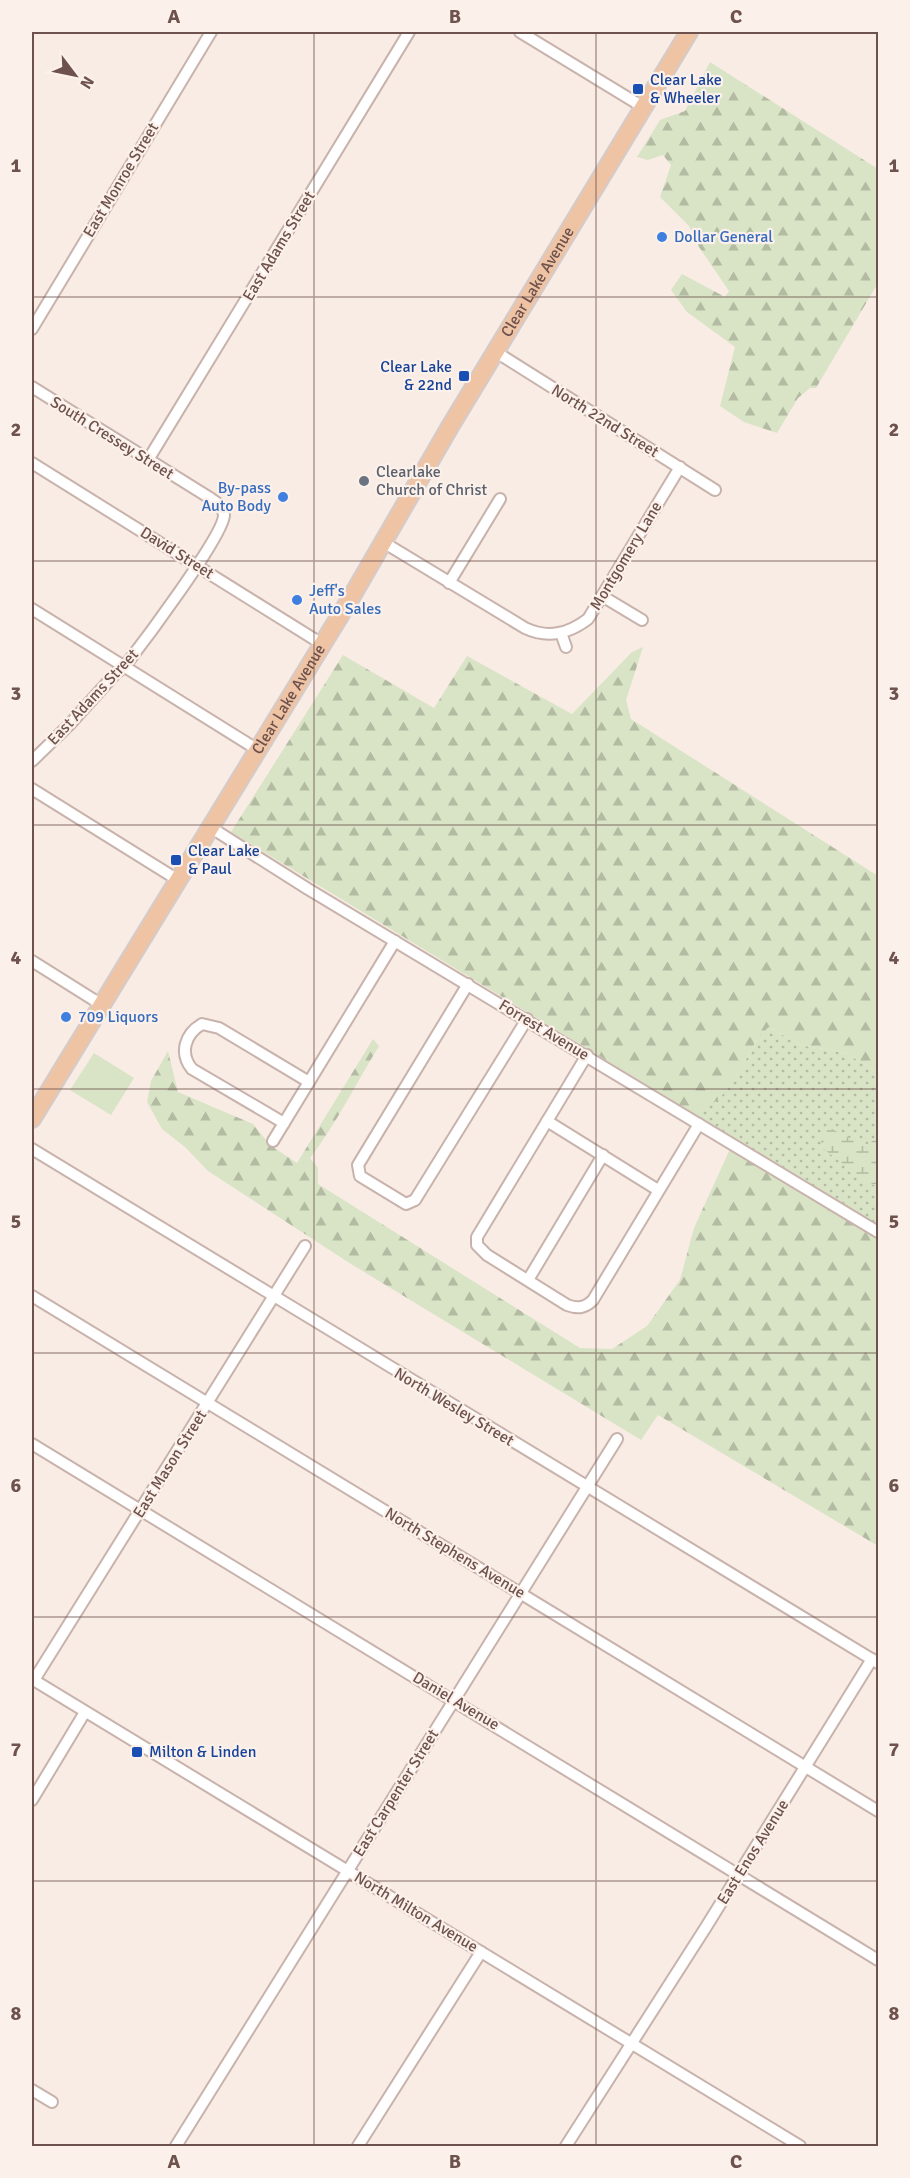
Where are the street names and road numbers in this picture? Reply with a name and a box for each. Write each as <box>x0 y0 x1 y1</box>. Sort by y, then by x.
street label: East Monroe Street <box>79 119 163 241</box>
street label: East Adams Street <box>238 187 320 304</box>
street label: Clear Lake Avenue <box>497 223 579 341</box>
street label: North 22nd Street <box>548 380 663 462</box>
street label: South Cressey Street <box>47 392 178 484</box>
street label: Montgomery Lane <box>586 498 666 614</box>
street label: David Street <box>136 522 218 584</box>
street label: Clear Lake Avenue <box>248 641 330 758</box>
street label: East Adams Street <box>43 644 143 749</box>
street label: Forrest Avenue <box>495 995 593 1065</box>
street label: North Wesley Street <box>390 1363 518 1451</box>
street label: East Mason Street <box>129 1406 211 1522</box>
street label: North Stephens Avenue <box>381 1503 529 1603</box>
street label: Daniel Avenue <box>409 1667 503 1735</box>
street label: East Carpenter Street <box>349 1725 444 1860</box>
street label: East Enos Avenue <box>713 1796 793 1908</box>
street label: North Milton Avenue <box>350 1867 482 1957</box>

